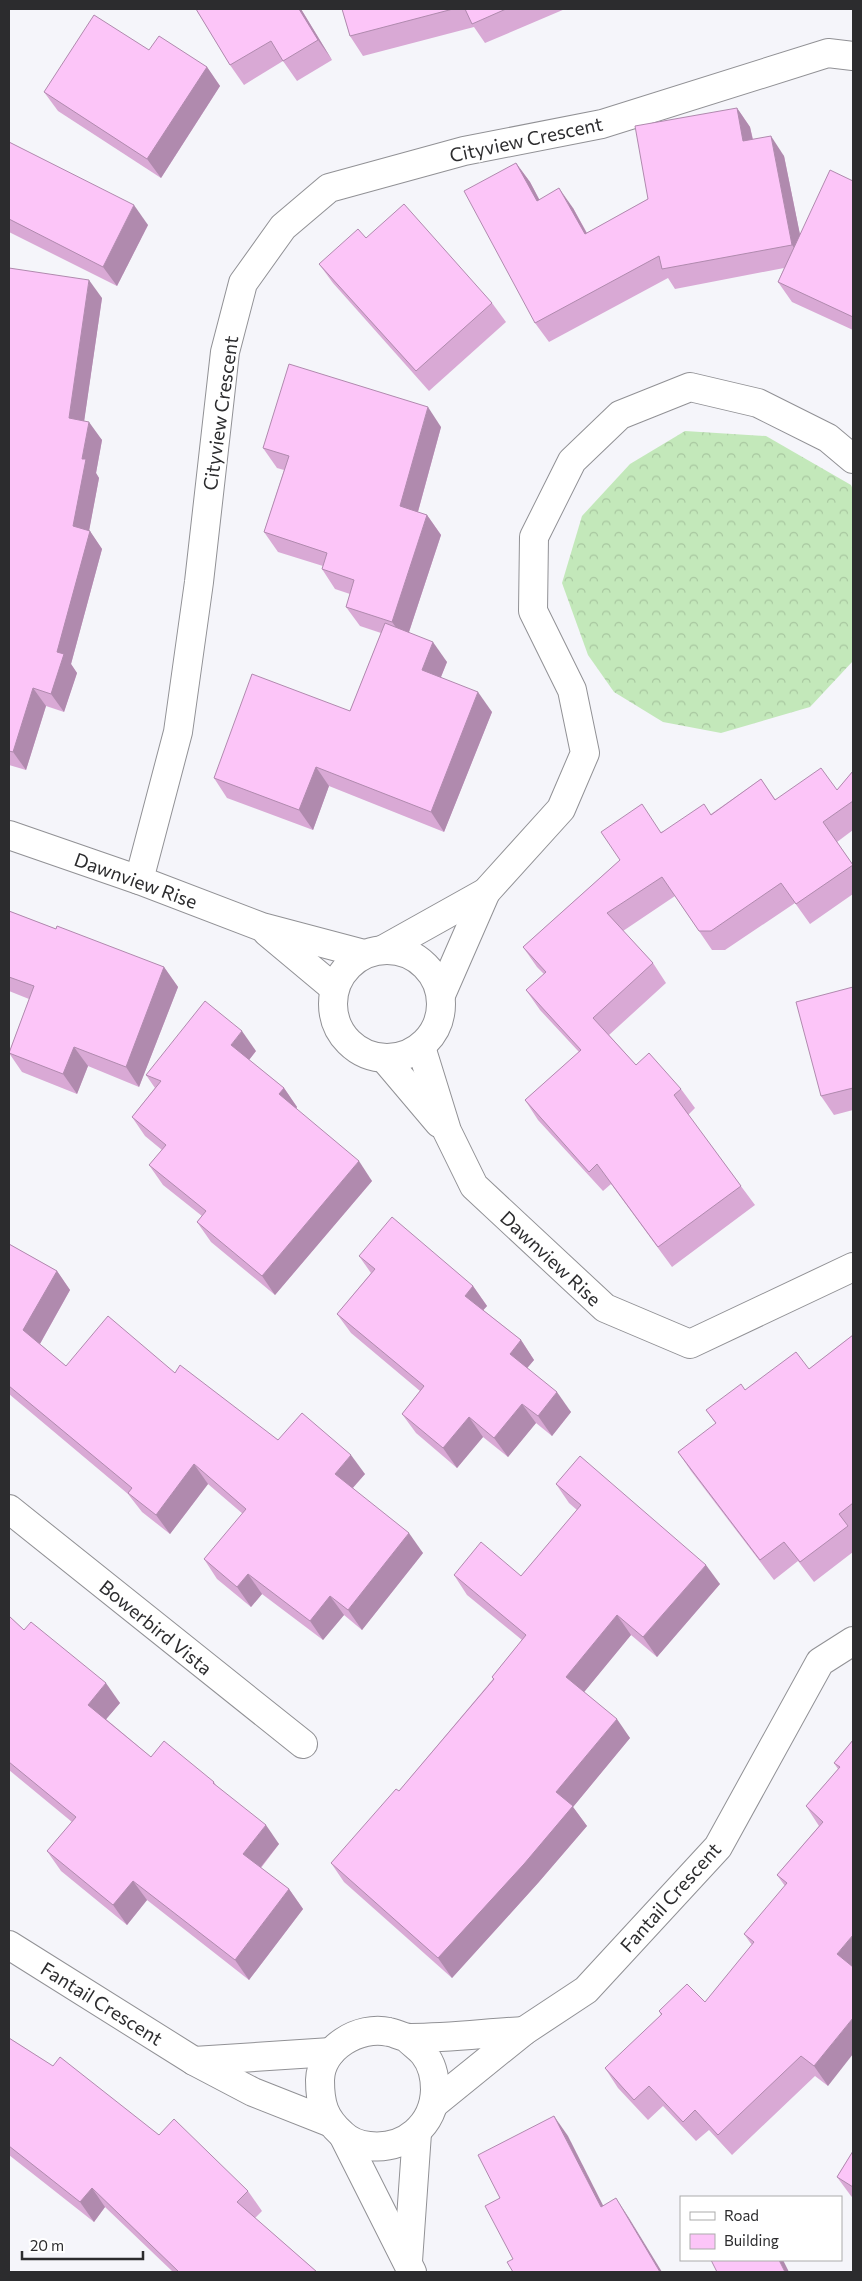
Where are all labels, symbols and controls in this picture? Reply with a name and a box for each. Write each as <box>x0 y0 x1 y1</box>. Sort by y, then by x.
street label: Cityview Crescent <box>447 112 605 166</box>
street label: Cityview Crescent <box>198 334 242 492</box>
street label: Dawnview Rise <box>71 847 201 913</box>
street label: Dawnview Rise <box>496 1206 606 1310</box>
street label: Bowerbird Vista <box>95 1575 217 1679</box>
street label: Fantail Crescent <box>615 1837 725 1957</box>
street label: Fantail Crescent <box>37 1956 167 2050</box>
legend <box>680 2196 842 2261</box>
text: Road <box>724 2206 759 2224</box>
scale bar <box>22 2228 144 2260</box>
text: Building <box>724 2231 779 2249</box>
text: 20 m <box>30 2236 64 2254</box>

